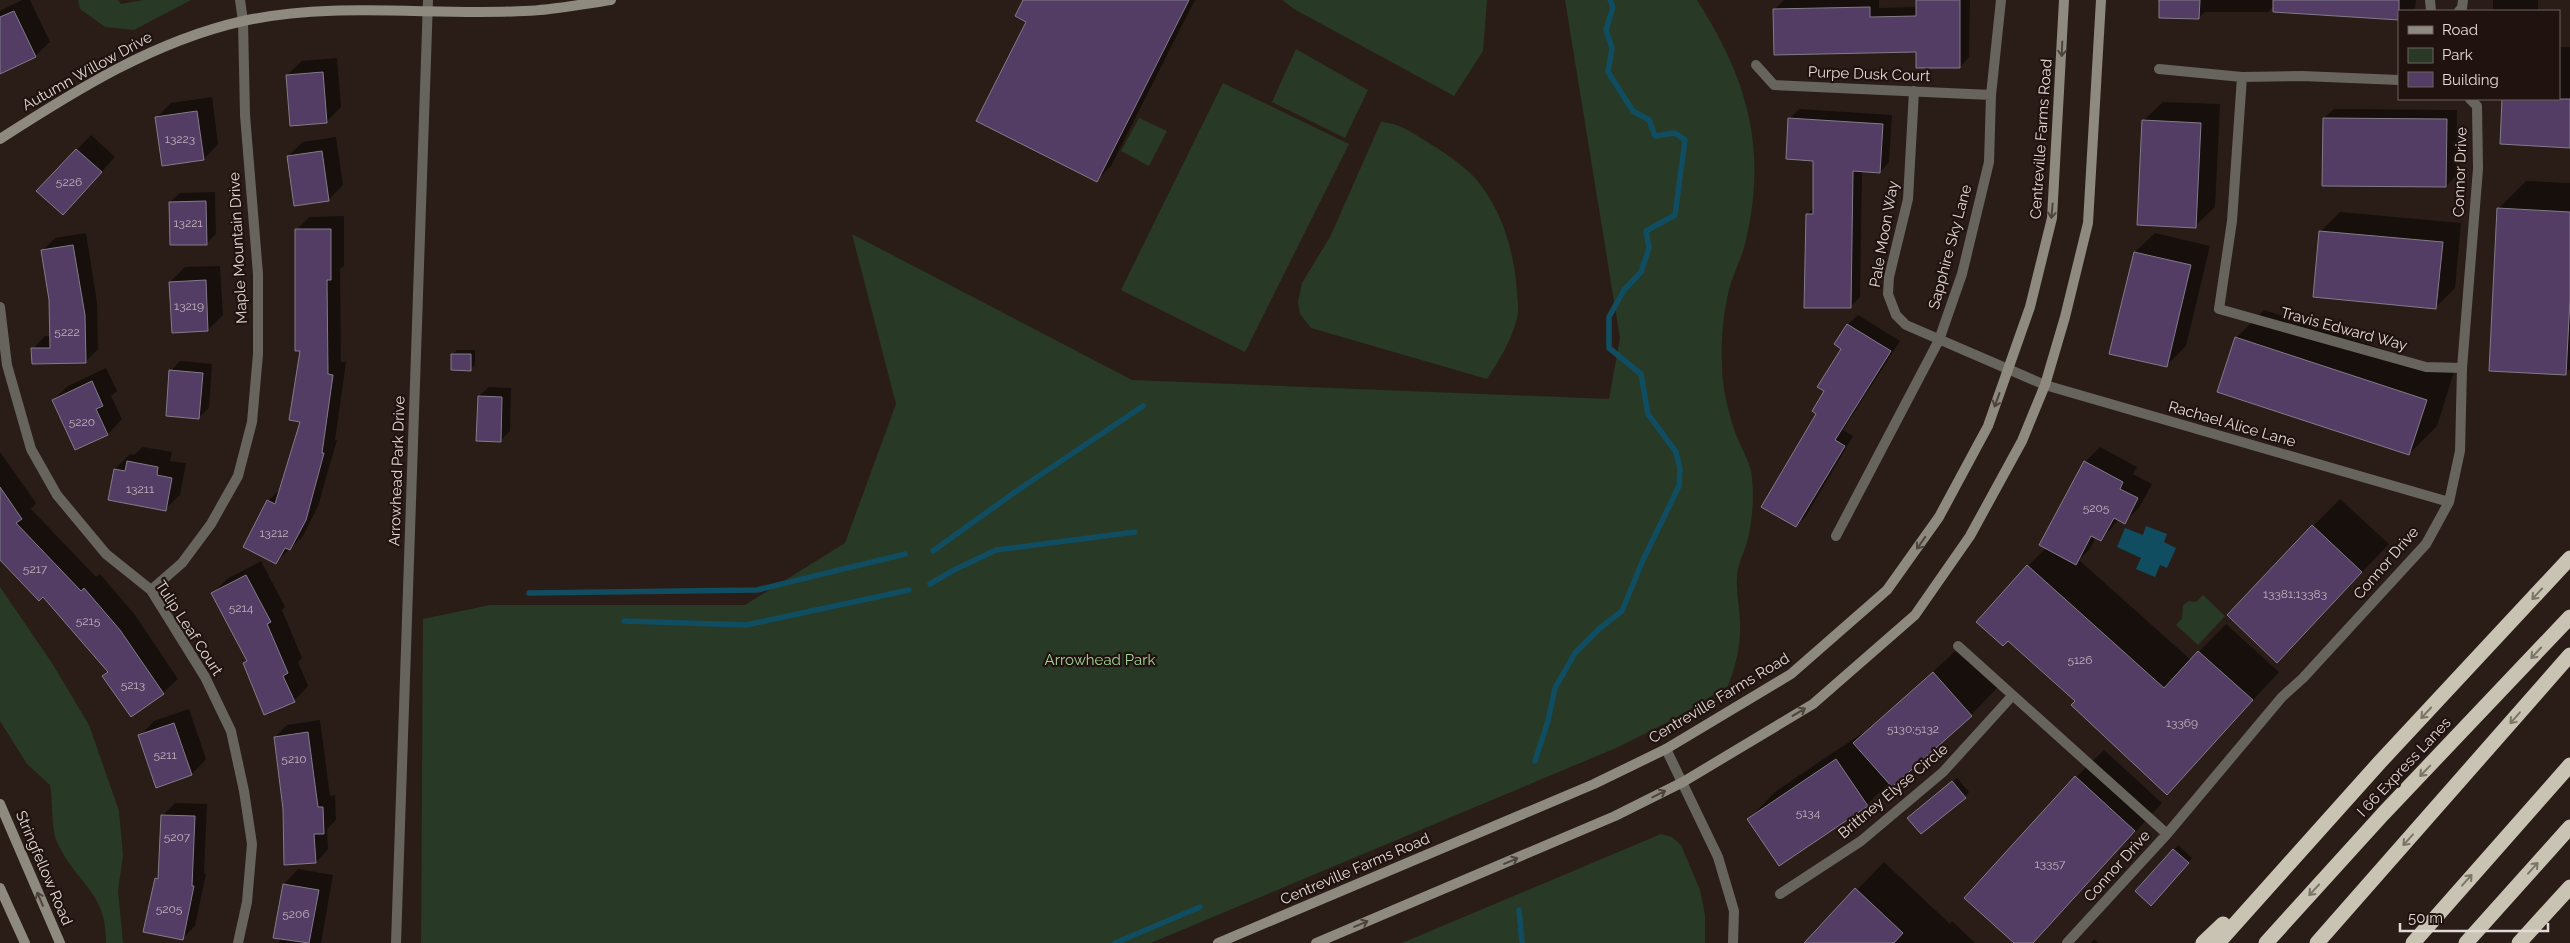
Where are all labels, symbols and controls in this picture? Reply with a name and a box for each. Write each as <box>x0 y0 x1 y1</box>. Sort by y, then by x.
legend <box>2398 10 2560 100</box>
text: Road <box>2442 21 2478 39</box>
street label: Autumn Willow Drive <box>19 28 155 114</box>
one-way arrow <box>2057 40 2067 56</box>
text: Park <box>2442 46 2473 64</box>
street label: Centreville Farms Road <box>2026 58 2056 220</box>
street label: Purpe Dusk Court <box>1807 63 1931 85</box>
text: Building <box>2442 71 2499 89</box>
street label: Connor Drive <box>2449 126 2471 217</box>
house number: 13223 <box>165 132 195 146</box>
street label: Maple Mountain Drive <box>225 172 251 324</box>
house number: 5226 <box>56 175 82 189</box>
street label: Pale Moon Way <box>1866 179 1902 289</box>
street label: Sapphire Sky Lane <box>1925 182 1975 311</box>
one-way arrow <box>2047 203 2057 219</box>
house number: 13221 <box>173 216 203 230</box>
house number: 13219 <box>174 299 204 313</box>
street label: Travis Edward Way <box>2279 303 2409 355</box>
house number: 5222 <box>54 325 80 339</box>
one-way arrow <box>1992 392 2001 408</box>
street label: Arrowhead Park Drive <box>385 395 409 546</box>
street label: Rachael Alice Lane <box>2166 397 2298 451</box>
house number: 5220 <box>69 415 95 429</box>
house number: 13211 <box>126 482 154 496</box>
house number: 5205 <box>2083 501 2110 515</box>
street label: Connor Drive <box>2350 523 2422 603</box>
house number: 13212 <box>259 526 289 540</box>
one-way arrow <box>1916 536 1926 550</box>
house number: 5217 <box>23 562 48 576</box>
street label: Tulip Leaf Court <box>152 577 226 679</box>
house number: 13381;13383 <box>2263 587 2327 601</box>
one-way arrow <box>2531 587 2543 600</box>
house number: 5214 <box>229 601 254 615</box>
house number: 5215 <box>76 614 101 628</box>
one-way arrow <box>2530 646 2542 659</box>
street label: Centreville Farms Road <box>1646 649 1792 747</box>
park label: Arrowhead Park <box>1045 651 1155 669</box>
house number: 5126 <box>2067 653 2093 667</box>
house number: 5213 <box>121 678 145 692</box>
one-way arrow <box>2420 706 2432 719</box>
one-way arrow <box>1792 707 1806 717</box>
one-way arrow <box>2510 711 2521 724</box>
street label: I 66 Express Lanes <box>2353 714 2455 820</box>
house number: 13369 <box>2166 716 2198 730</box>
house number: 5130;5132 <box>1887 722 1939 736</box>
street label: Brittney Elyse Circle <box>1834 740 1952 842</box>
house number: 5211 <box>153 748 177 762</box>
house number: 5210 <box>281 752 307 766</box>
one-way arrow <box>2419 764 2431 777</box>
one-way arrow <box>1651 789 1666 798</box>
house number: 5134 <box>1796 806 1821 820</box>
street label: Stringfellow Road <box>12 808 76 928</box>
street label: Connor Drive <box>2080 826 2154 906</box>
street label: Centreville Farms Road <box>1278 829 1432 909</box>
house number: 5207 <box>164 830 191 844</box>
one-way arrow <box>2402 834 2414 847</box>
one-way arrow <box>1503 855 1518 865</box>
house number: 13357 <box>2035 857 2066 871</box>
one-way arrow <box>2528 861 2539 874</box>
one-way arrow <box>2462 873 2473 886</box>
one-way arrow <box>2308 883 2320 896</box>
one-way arrow <box>35 891 44 906</box>
scale bar <box>2400 900 2548 932</box>
house number: 5205 <box>156 902 183 916</box>
house number: 5206 <box>282 907 310 921</box>
text: 50 m <box>2408 909 2443 927</box>
one-way arrow <box>1353 919 1368 928</box>

